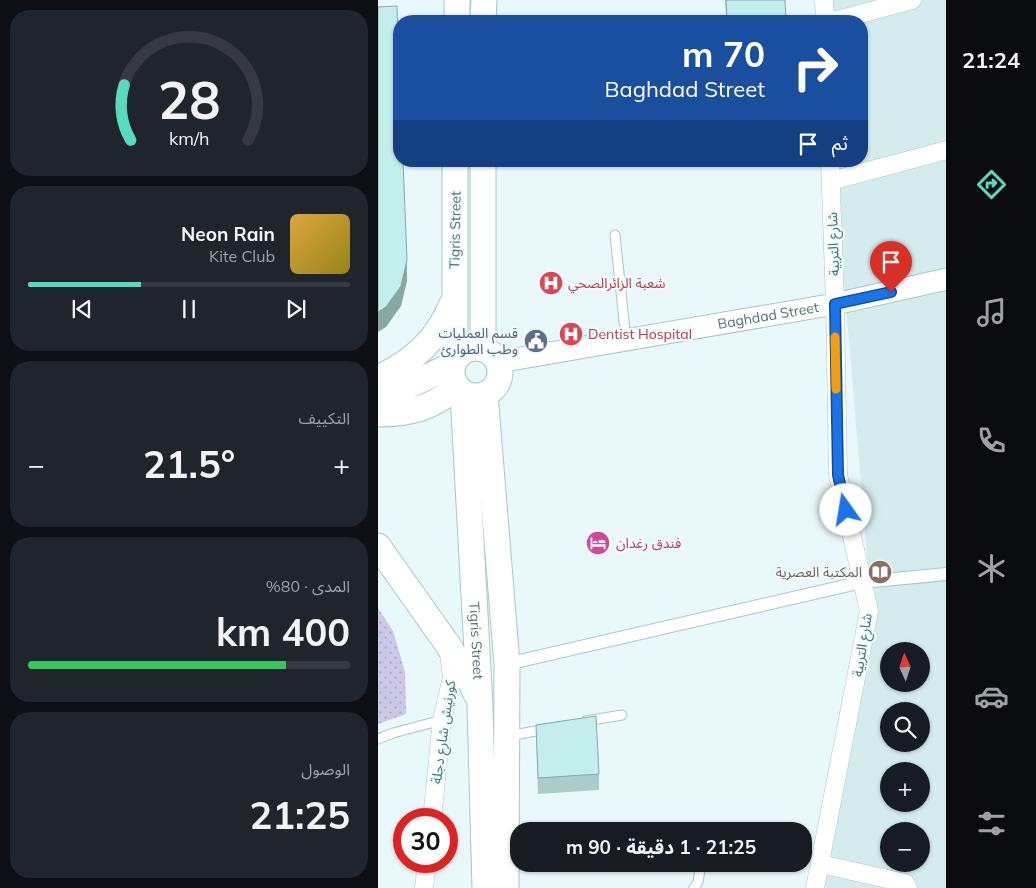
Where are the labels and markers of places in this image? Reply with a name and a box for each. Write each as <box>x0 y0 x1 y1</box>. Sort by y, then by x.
pin <box>870 241 912 292</box>
hospital icon: شعبة الزائرالصحي <box>538 270 564 296</box>
place label: شعبة الزائرالصحي <box>568 274 665 294</box>
hospital icon: Dentist Hospital <box>558 321 584 347</box>
place label: قسم العمليات وطب الطوارئ <box>439 324 518 358</box>
place label: Dentist Hospital <box>588 325 692 343</box>
public building icon: قسم العمليات وطب الطوارئ <box>523 328 549 354</box>
hotel icon: فندق رغدان <box>585 530 611 556</box>
place label: فندق رغدان <box>616 534 681 552</box>
library icon: المكتبة العصرية <box>867 559 893 585</box>
place label: المكتبة العصرية <box>776 563 862 581</box>

